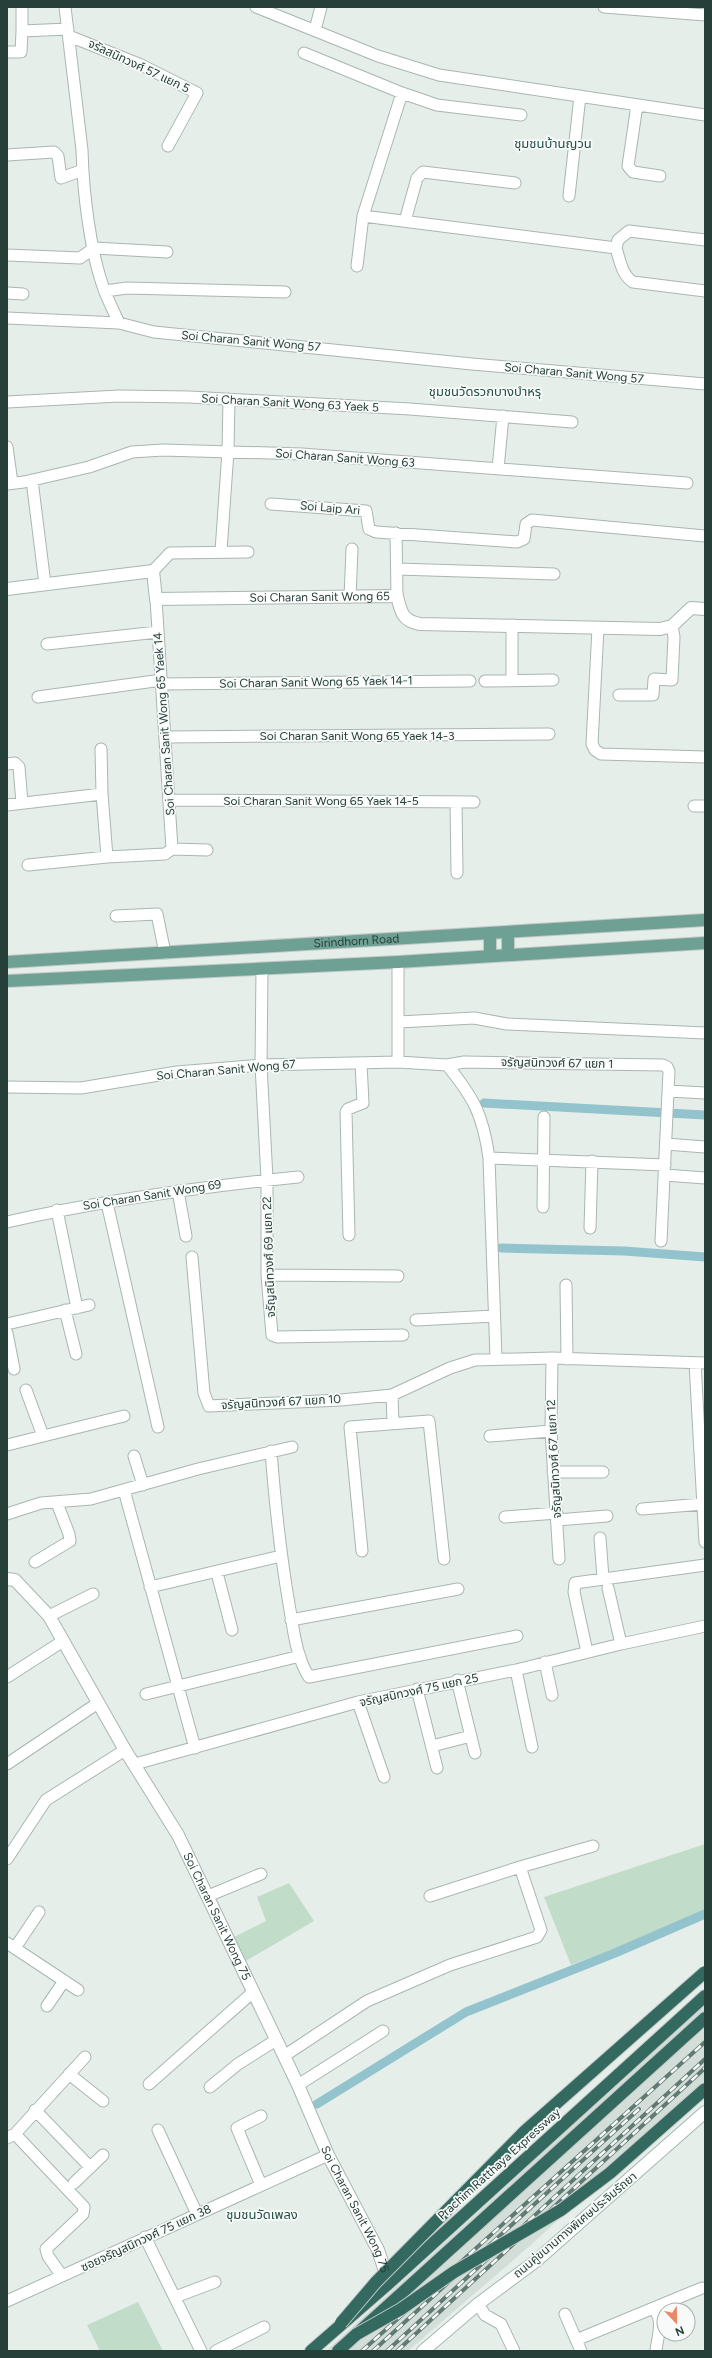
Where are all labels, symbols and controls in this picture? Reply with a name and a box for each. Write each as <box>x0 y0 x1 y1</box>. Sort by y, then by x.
street label: จรัลสนิทวงศ์ 57 แยก 5 <box>86 36 192 96</box>
district label: ชุมชนบ้านญวน <box>514 136 592 151</box>
street label: Soi Charan Sanit Wong 57 <box>181 328 322 354</box>
street label: Soi Charan Sanit Wong 57 <box>504 360 645 386</box>
district label: ชุมชนวัดรวกบางบำหรุ <box>429 384 541 399</box>
street label: Soi Charan Sanit Wong 63 Yaek 5 <box>201 391 379 415</box>
street label: Soi Charan Sanit Wong 63 <box>275 446 415 470</box>
street label: Soi Laip Ari <box>299 498 361 518</box>
street label: Soi Charan Sanit Wong 65 <box>249 589 390 605</box>
street label: Soi Charan Sanit Wong 65 Yaek 14 <box>151 631 177 816</box>
street label: Soi Charan Sanit Wong 65 Yaek 14-1 <box>219 673 413 691</box>
street label: Soi Charan Sanit Wong 65 Yaek 14-3 <box>259 729 455 743</box>
street label: Soi Charan Sanit Wong 65 Yaek 14-5 <box>223 794 419 808</box>
street label: Sirindhorn Road <box>313 931 400 951</box>
street label: จรัญสนิทวงศ์ 67 แยก 1 <box>501 1055 613 1071</box>
street label: Soi Charan Sanit Wong 67 <box>156 1057 297 1083</box>
street label: Soi Charan Sanit Wong 69 <box>82 1177 222 1213</box>
street label: จรัญสนิทวงศ์ 69 แยก 22 <box>260 1196 278 1318</box>
street label: จรัญสนิทวงศ์ 67 แยก 10 <box>221 1392 342 1412</box>
street label: จรัญสนิทวงศ์ 67 แยก 12 <box>544 1399 564 1519</box>
street label: จรัญสนิทวงศ์ 75 แยก 25 <box>358 1671 480 1709</box>
street label: Soi Charan Sanit Wong 75 <box>180 1850 254 1983</box>
street label: Prachim Ratthaya Expressway <box>435 2105 564 2223</box>
street label: Soi Charan Sanit Wong 75 <box>318 2144 392 2275</box>
street label: ถนนคู่ขนานทางพิเศษประจิมรัถยา <box>510 2169 640 2281</box>
street label: ซอยจรัญสนิทวงศ์ 75 แยก 38 <box>79 2202 213 2274</box>
district label: ชุมชนวัดเพลง <box>226 2207 298 2222</box>
north arrow <box>656 2302 696 2342</box>
text: N <box>673 2323 686 2338</box>

